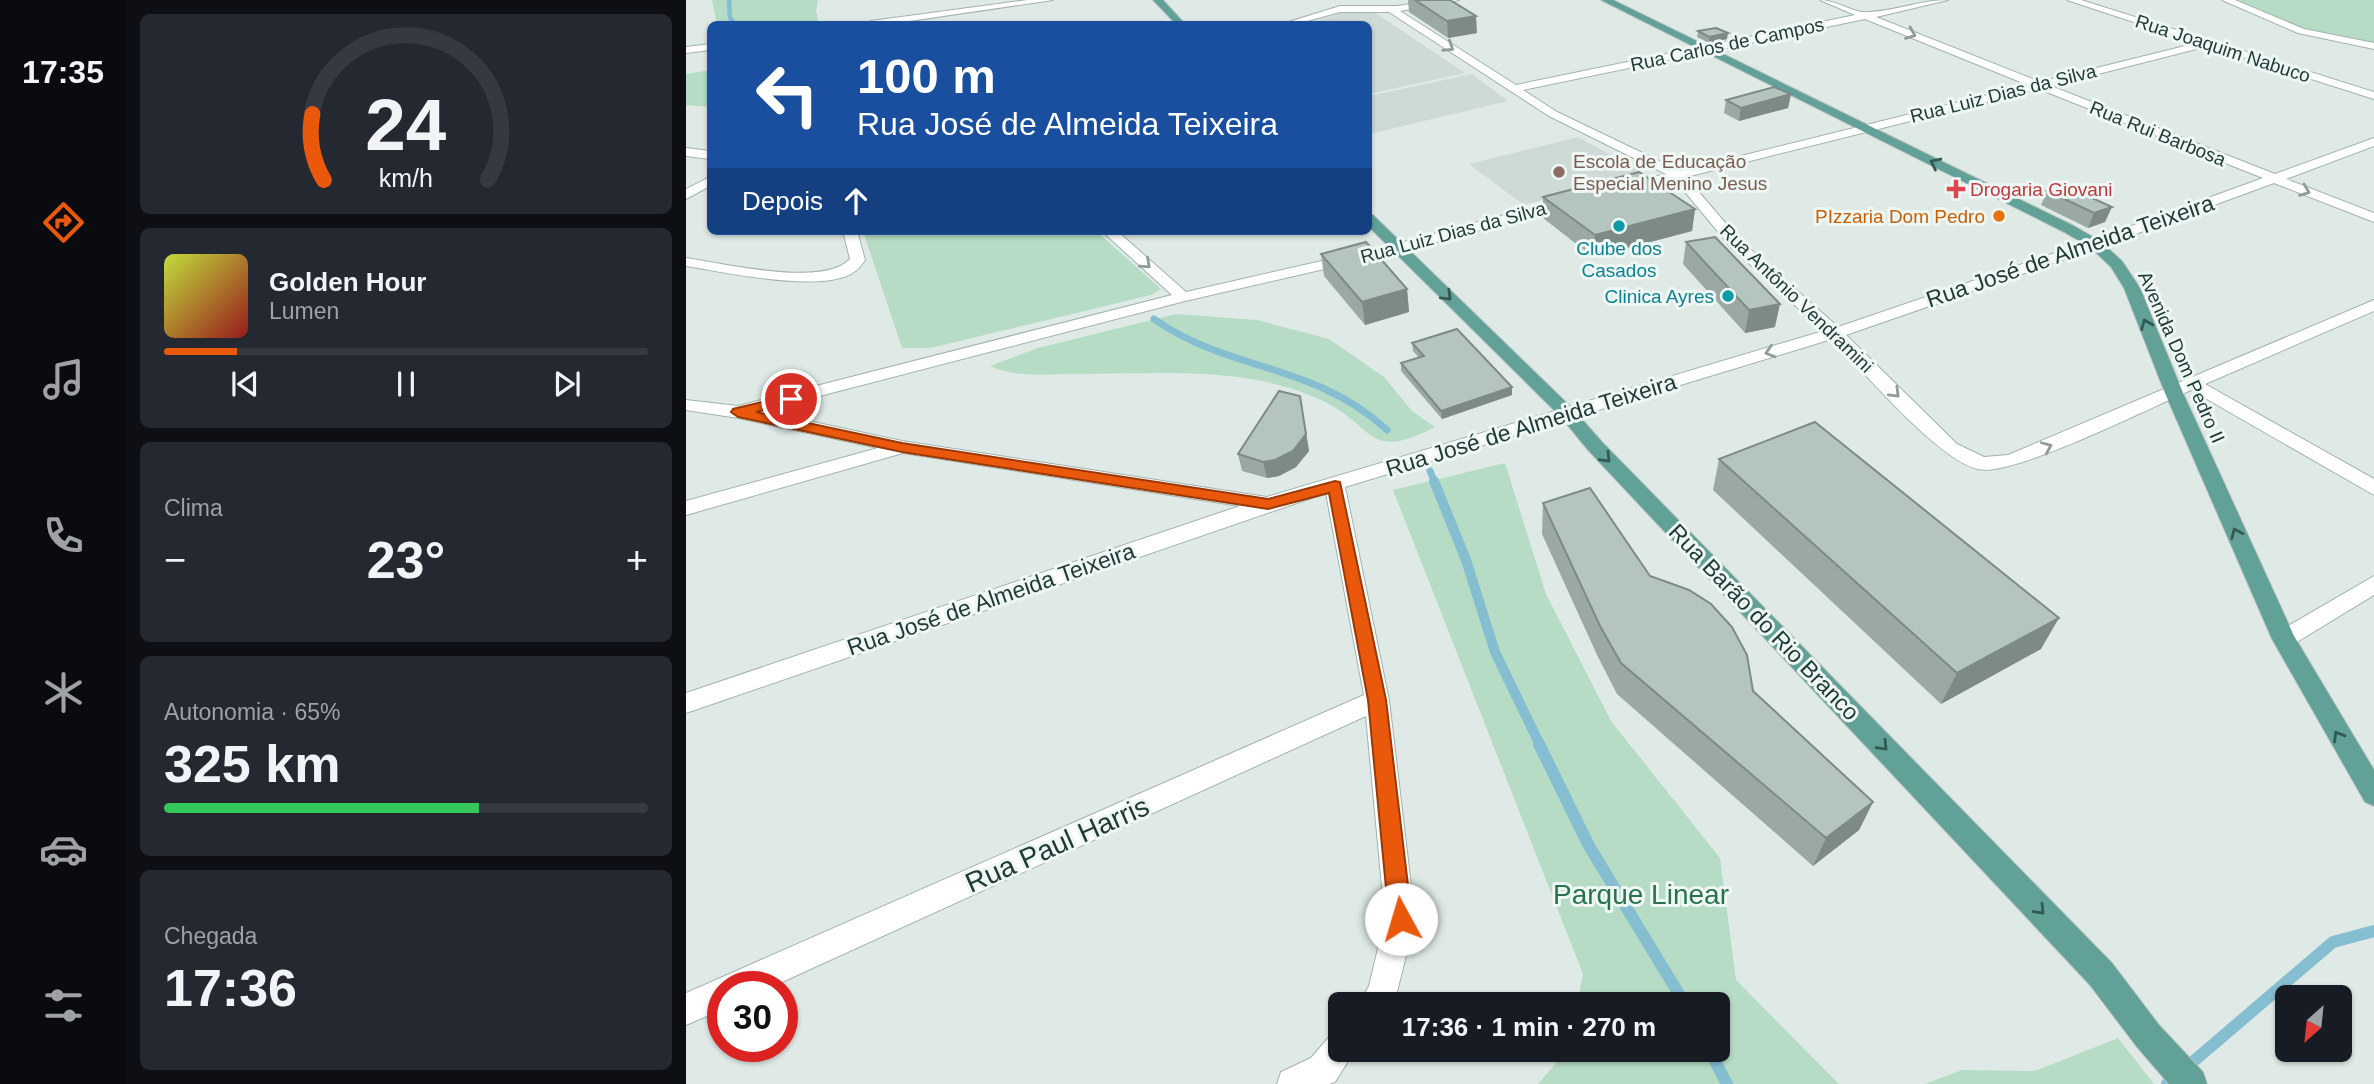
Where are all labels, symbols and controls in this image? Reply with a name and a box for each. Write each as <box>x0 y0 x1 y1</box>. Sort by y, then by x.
street label: Rua Joaquim Nabuco <box>2133 10 2313 87</box>
street label: Rua Carlos de Campos <box>1628 14 1826 75</box>
one-way arrow <box>1904 26 1916 40</box>
one-way arrow <box>1441 39 1454 51</box>
icon: left <box>742 49 833 140</box>
text: 100 m <box>857 49 996 103</box>
text: 17:35 <box>22 54 104 90</box>
street label: Rua Luiz Dias da Silva <box>1908 60 2099 127</box>
text: 24 <box>366 84 447 165</box>
street label: Rua Rui Barbosa <box>2087 97 2229 170</box>
text: Rua José de Almeida Teixeira <box>857 106 1278 142</box>
place label: Escola de Educação Especial Menino Jesus <box>1573 151 1767 194</box>
one-way arrow <box>1930 157 1942 171</box>
text: km/h <box>379 164 433 192</box>
marker: Escola de Educação Especial Menino Jesus <box>1551 164 1567 180</box>
place label: Drogaria Giovani <box>1970 179 2113 200</box>
marker: Drogaria Giovani <box>1948 181 1964 197</box>
icon: ahead <box>837 182 875 220</box>
one-way arrow <box>2298 182 2310 196</box>
text: Depois <box>742 186 823 216</box>
street label: Rua José de Almeida Teixeira <box>1923 189 2217 313</box>
street label: Rua Luiz Dias da Silva <box>1358 197 1549 267</box>
icon: directions <box>39 198 88 247</box>
place label: PIzzaria Dom Pedro <box>1815 206 1985 227</box>
marker: PIzzaria Dom Pedro <box>1991 208 2007 224</box>
marker: Clube dos Casados <box>1611 218 1627 234</box>
street label: Rua Antônio Vendramini <box>1716 220 1877 377</box>
place label: Clube dos Casados <box>1576 238 1662 281</box>
one-way arrow <box>1138 256 1151 268</box>
text: Golden Hour <box>269 267 426 297</box>
street label: Avenida Dom Pedro II <box>2134 268 2229 446</box>
place label: Clinica Ayres <box>1605 286 1714 307</box>
one-way arrow <box>1439 287 1452 300</box>
marker: Clinica Ayres <box>1720 288 1736 304</box>
text: Lumen <box>269 298 339 324</box>
one-way arrow <box>2141 319 2155 331</box>
one-way arrow <box>1764 344 1776 359</box>
icon: music <box>39 355 88 404</box>
icon: previous <box>226 365 264 403</box>
icon: pause <box>387 365 425 403</box>
icon: next <box>548 365 586 403</box>
street label: Rua José de Almeida Teixeira <box>1383 368 1680 482</box>
pin <box>761 369 821 429</box>
icon: arrive <box>772 380 810 418</box>
one-way arrow <box>1886 384 1899 397</box>
one-way arrow <box>2040 441 2052 455</box>
one-way arrow <box>1598 450 1611 463</box>
text: Clima <box>164 495 223 521</box>
icon: phone <box>39 511 88 560</box>
street label: Rua Barão do Rio Branco <box>1664 519 1864 725</box>
one-way arrow <box>2230 528 2244 540</box>
text: 23° <box>367 531 445 589</box>
street label: Rua José de Almeida Teixeira <box>844 537 1138 661</box>
text: − <box>164 539 186 581</box>
text: + <box>626 539 648 581</box>
icon: climate <box>39 668 88 717</box>
text: Autonomia · 65% <box>164 699 340 725</box>
one-way arrow <box>2334 730 2347 743</box>
text: 325 km <box>164 735 340 793</box>
one-way arrow <box>1874 737 1887 750</box>
street label: Rua Paul Harris <box>961 790 1154 899</box>
icon: car <box>39 825 88 874</box>
park label: Parque Linear <box>1553 879 1729 910</box>
position arrow <box>1364 882 1438 956</box>
one-way arrow <box>2031 902 2044 915</box>
text: Chegada <box>164 923 257 949</box>
text: 17:36 <box>164 959 297 1017</box>
speed limit sign: 30 <box>707 971 798 1062</box>
icon: filters <box>39 981 88 1030</box>
north arrow <box>2275 985 2352 1062</box>
map controls <box>2275 985 2352 1062</box>
text: 17:36 · 1 min · 270 m <box>1402 1012 1656 1042</box>

